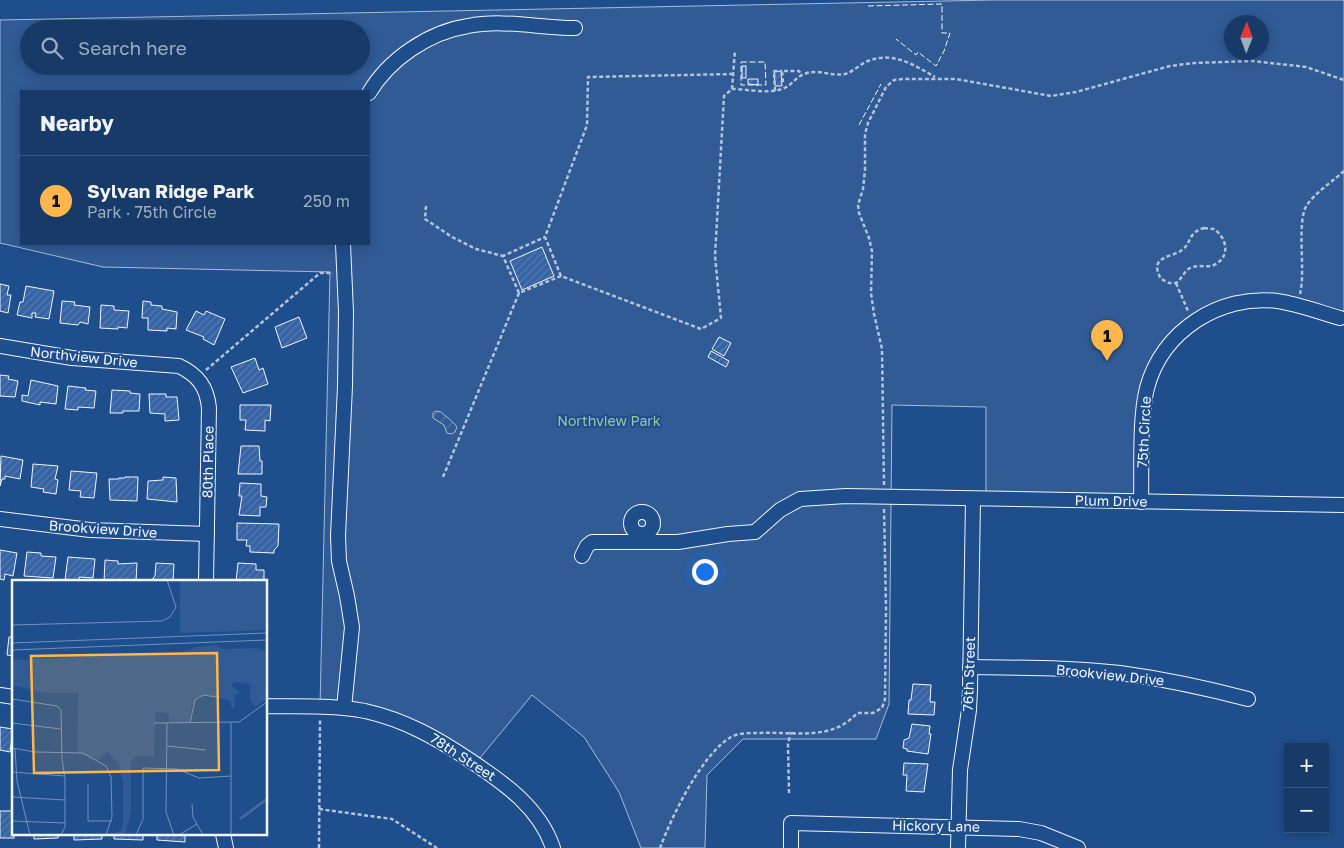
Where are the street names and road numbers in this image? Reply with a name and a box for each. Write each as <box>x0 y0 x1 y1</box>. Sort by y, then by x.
street label: Northview Drive <box>30 342 139 371</box>
street label: 75th Circle <box>1133 396 1154 468</box>
street label: 80th Place <box>198 426 217 498</box>
street label: Plum Drive <box>1075 491 1148 510</box>
street label: Brookview Drive <box>48 516 158 541</box>
street label: 76th Street <box>959 636 978 712</box>
street label: Brookview Drive <box>1055 660 1165 689</box>
street label: 78th Street <box>427 729 499 784</box>
street label: Hickory Lane <box>892 816 980 835</box>

